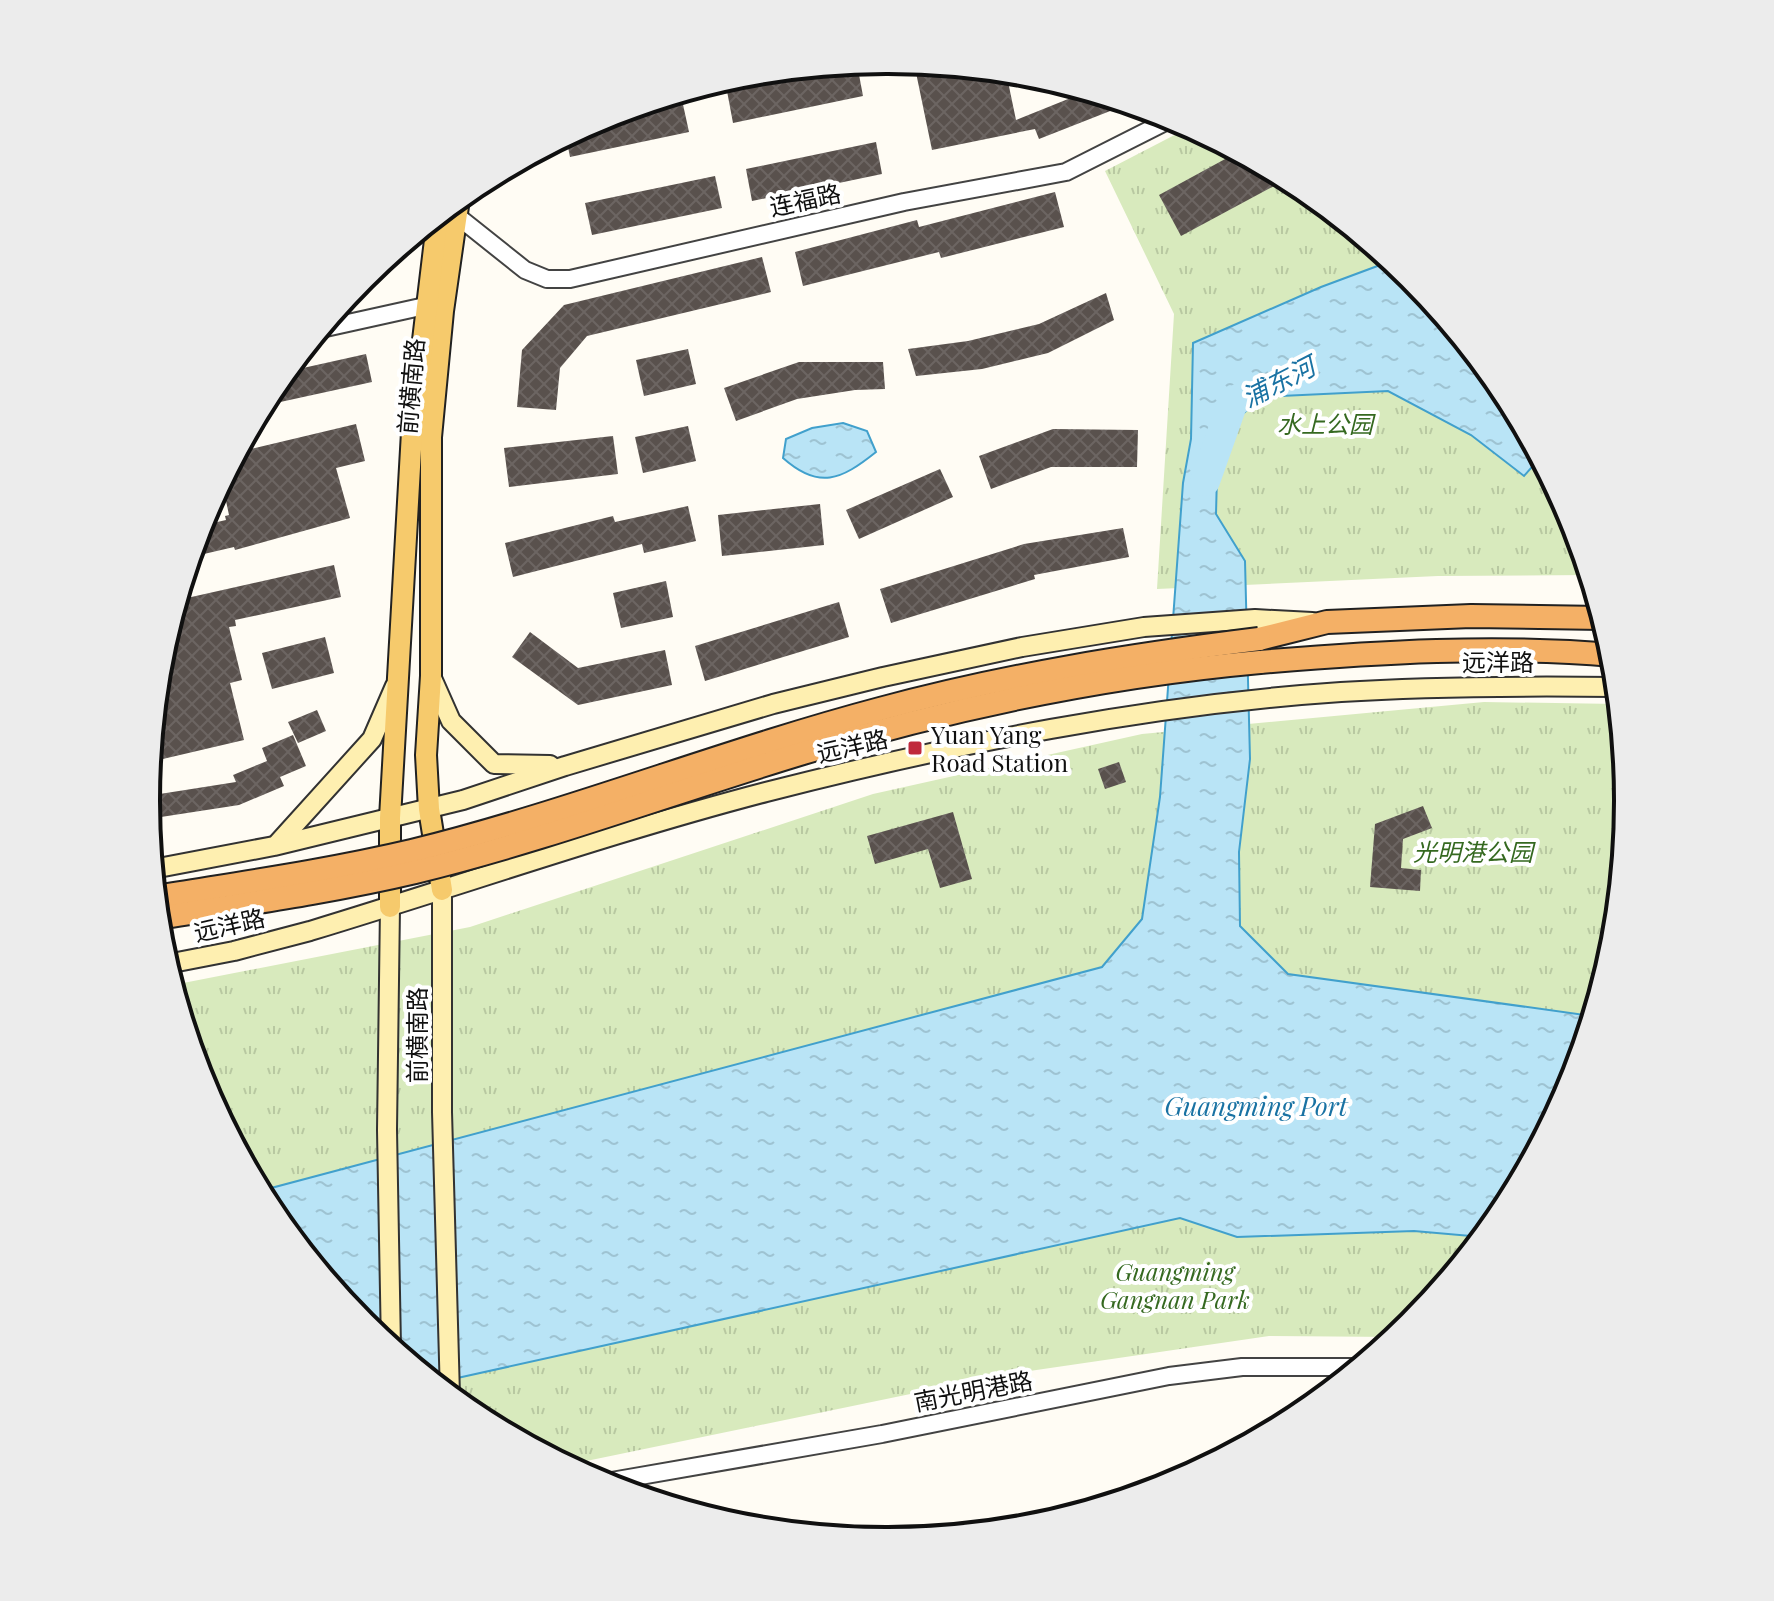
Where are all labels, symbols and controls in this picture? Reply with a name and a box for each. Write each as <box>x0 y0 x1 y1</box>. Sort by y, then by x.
street label: 连福路 <box>766 176 844 222</box>
street label: 前横南路 <box>390 337 430 435</box>
water label: 浦东河 <box>1235 345 1325 414</box>
park label: 水上公园 <box>1277 407 1376 439</box>
street label: 远洋路 <box>1462 645 1534 677</box>
place label: Yuan Yang Road Station <box>930 718 1068 778</box>
street label: 远洋路 <box>813 721 891 769</box>
marker: Yuan Yang Road Station <box>906 739 924 757</box>
park label: 光明港公园 <box>1413 835 1536 867</box>
street label: 远洋路 <box>190 900 268 948</box>
street label: 前横南路 <box>400 987 432 1083</box>
water label: Guangming Port <box>1164 1088 1349 1123</box>
park label: Guangming Gangnan Park <box>1100 1255 1250 1315</box>
street label: 南光明港路 <box>911 1363 1035 1417</box>

